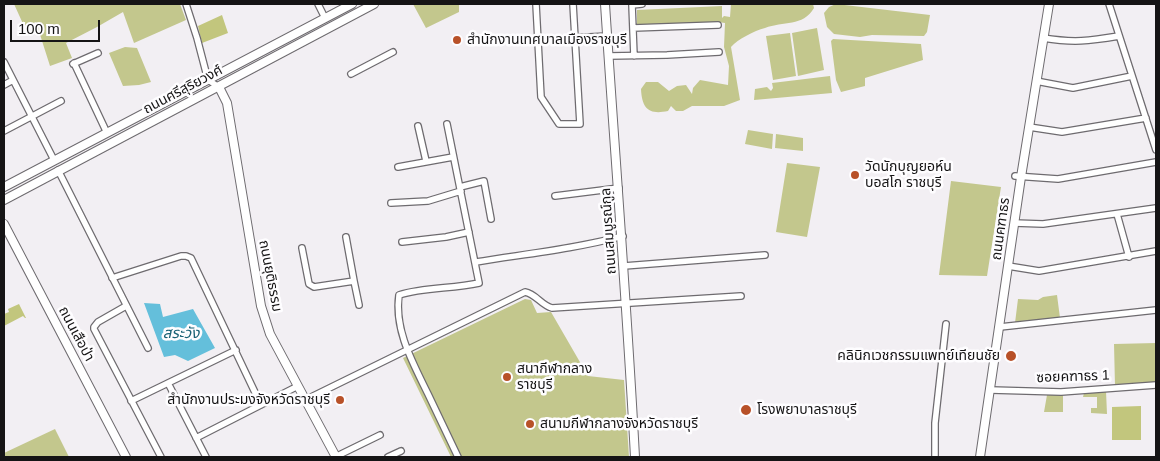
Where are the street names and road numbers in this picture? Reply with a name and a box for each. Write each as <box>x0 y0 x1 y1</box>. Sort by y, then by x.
street label: ถนนศรีสุริยวงศ์ <box>140 62 226 118</box>
street label: ถนนสมบูรณ์กูล <box>598 187 620 275</box>
street label: ถนนคฑาธร <box>988 197 1014 261</box>
street label: ถนนยุติธรรม <box>255 239 285 313</box>
street label: ถนนเสือป่า <box>55 304 97 364</box>
street label: ซอยคฑาธร 1 <box>1036 367 1110 387</box>

